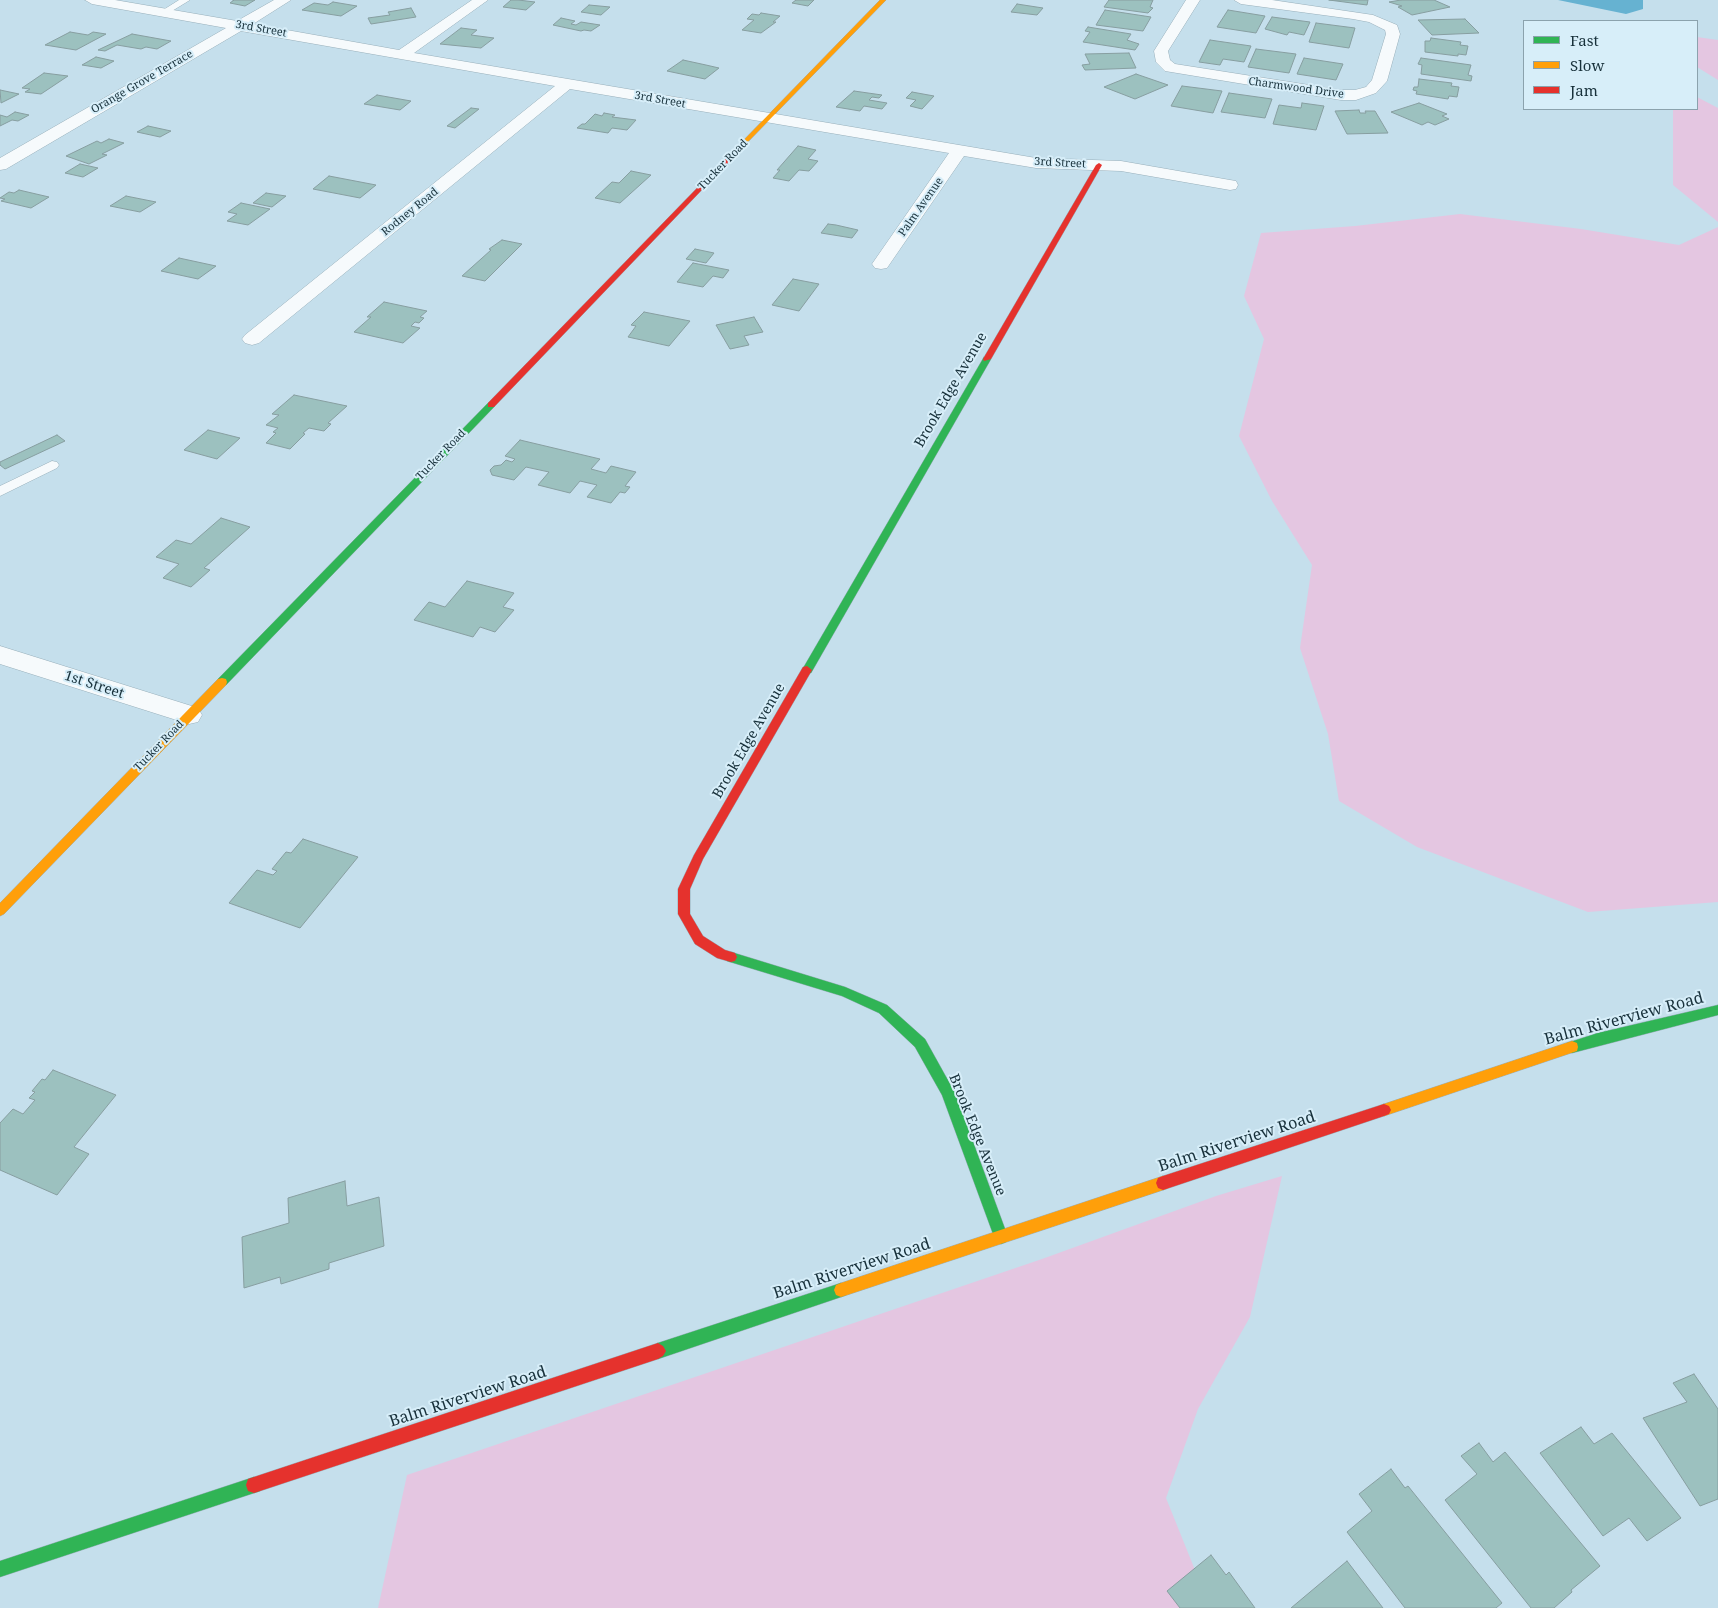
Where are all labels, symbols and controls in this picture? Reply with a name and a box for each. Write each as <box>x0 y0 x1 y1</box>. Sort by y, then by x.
street label: 3rd Street <box>234 18 288 40</box>
legend <box>1523 20 1698 110</box>
text: Fast <box>1570 30 1599 50</box>
street label: Orange Grove Terrace <box>89 47 195 117</box>
text: Slow <box>1570 55 1604 75</box>
street label: Charmwood Drive <box>1247 75 1345 101</box>
text: Jam <box>1570 80 1598 100</box>
street label: 3rd Street <box>633 89 687 111</box>
street label: Tucker Road <box>695 137 751 193</box>
street label: 3rd Street <box>1034 155 1086 171</box>
street label: Palm Avenue <box>896 175 946 239</box>
street label: Rodney Road <box>379 185 441 239</box>
street label: Brook Edge Avenue <box>911 330 991 450</box>
street label: Tucker Road <box>413 427 469 483</box>
street label: 1st Street <box>62 667 126 703</box>
street label: Brook Edge Avenue <box>709 681 789 801</box>
street label: Tucker Road <box>131 718 187 774</box>
street label: Balm Riverview Road <box>1542 988 1706 1050</box>
street label: Brook Edge Avenue <box>945 1072 1009 1198</box>
street label: Balm Riverview Road <box>1156 1108 1318 1176</box>
street label: Balm Riverview Road <box>771 1235 933 1303</box>
street label: Balm Riverview Road <box>387 1363 549 1431</box>

